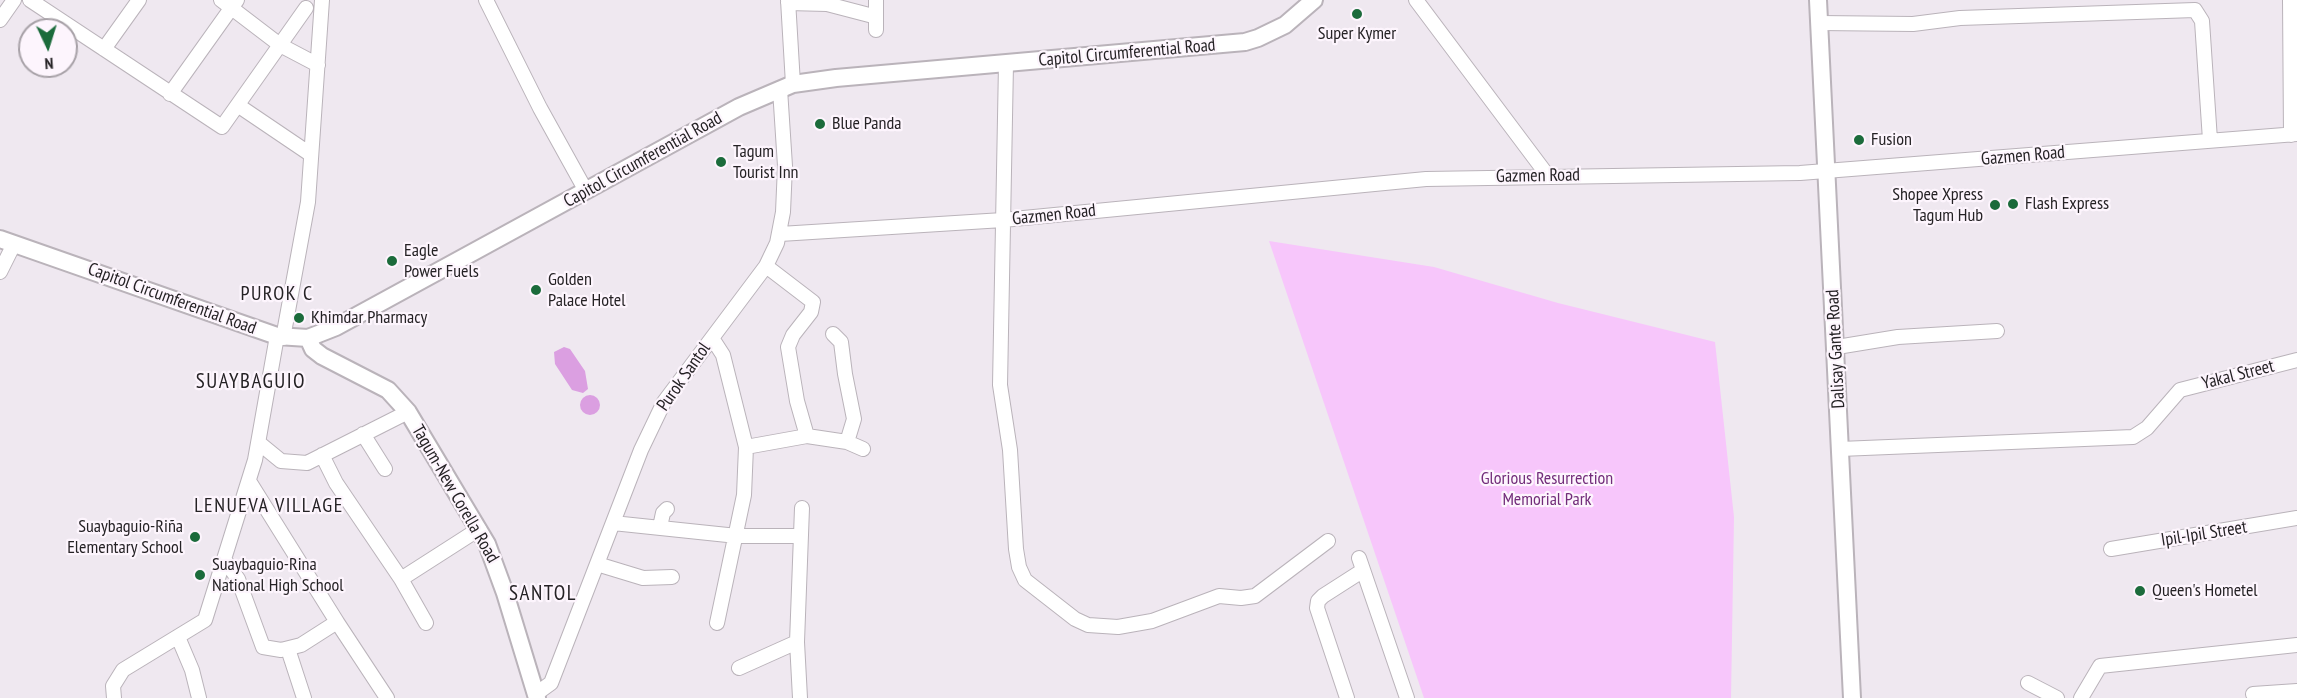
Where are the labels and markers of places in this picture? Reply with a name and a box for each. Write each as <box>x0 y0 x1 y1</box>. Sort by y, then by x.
marker: Super Kymer <box>1350 7 1364 21</box>
place label: Super Kymer <box>1318 23 1396 45</box>
place label: Blue Panda <box>832 113 901 135</box>
marker: Blue Panda <box>813 117 827 131</box>
place label: Fusion <box>1871 129 1912 151</box>
marker: Fusion <box>1852 133 1866 147</box>
place label: Tagum Tourist Inn <box>733 141 798 184</box>
marker: Tagum Tourist Inn <box>714 155 728 169</box>
place label: Shopee Xpress Tagum Hub <box>1892 184 1983 226</box>
place label: Flash Express <box>2025 193 2109 215</box>
marker: Flash Express <box>2006 197 2020 211</box>
marker: Shopee Xpress Tagum Hub <box>1988 198 2002 212</box>
place label: Eagle Power Fuels <box>404 240 479 282</box>
marker: Eagle Power Fuels <box>385 254 399 268</box>
place label: Golden Palace Hotel <box>548 269 625 312</box>
marker: Golden Palace Hotel <box>529 283 543 297</box>
place label: Khimdar Pharmacy <box>311 307 427 329</box>
marker: Khimdar Pharmacy <box>292 311 306 325</box>
place label: Suaybaguio-Riña Elementary School <box>67 516 183 558</box>
marker: Suaybaguio-Riña Elementary School <box>188 530 202 544</box>
place label: Suaybaguio-Rina National High School <box>212 554 343 596</box>
marker: Suaybaguio-Rina National High School <box>193 568 207 582</box>
place label: Queen's Hometel <box>2152 580 2258 602</box>
marker: Queen's Hometel <box>2133 584 2147 598</box>

